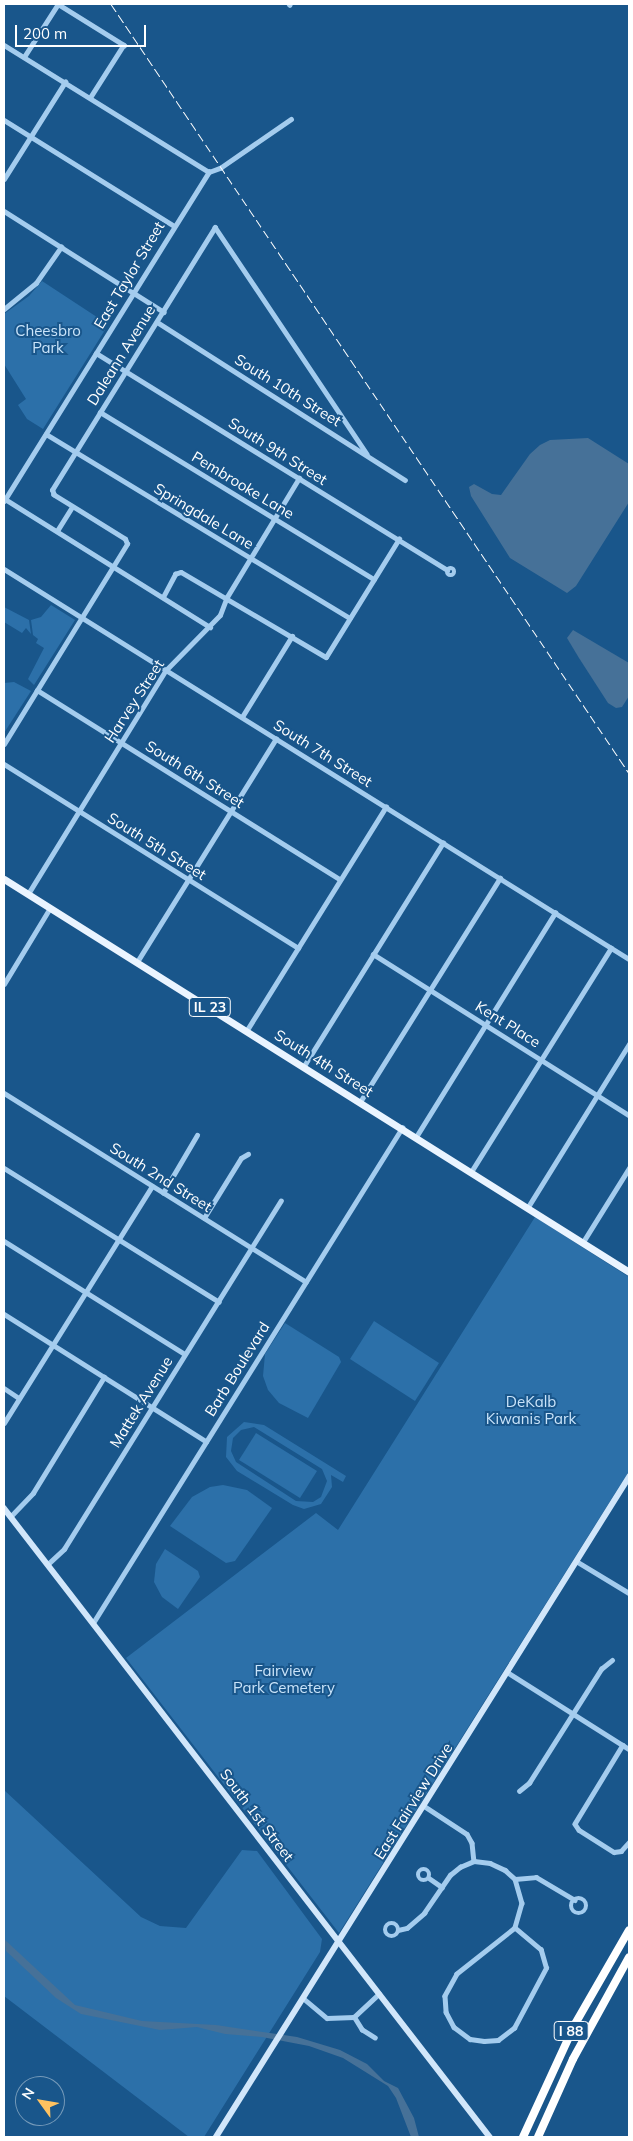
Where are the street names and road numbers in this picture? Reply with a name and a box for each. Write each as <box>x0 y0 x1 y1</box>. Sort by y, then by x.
street label: East Taylor Street <box>90 218 168 332</box>
street label: Daleann Avenue <box>83 302 159 408</box>
street label: South 10th Street <box>232 350 344 430</box>
street label: South 9th Street <box>225 413 331 489</box>
street label: Pembrooke Lane <box>189 447 297 523</box>
street label: Springdale Lane <box>151 479 257 553</box>
street label: Harvey Street <box>100 656 168 746</box>
street label: South 7th Street <box>270 715 376 791</box>
street label: South 6th Street <box>142 736 248 812</box>
street label: South 5th Street <box>104 808 210 884</box>
road number: IL 23 <box>189 996 231 1019</box>
street label: Kent Place <box>472 997 544 1051</box>
street label: South 4th Street <box>271 1025 377 1101</box>
street label: South 2nd Street <box>107 1138 215 1216</box>
street label: Barb Boulevard <box>201 1319 273 1419</box>
street label: Mattek Avenue <box>106 1353 176 1451</box>
street label: East Fairview Drive <box>370 1740 456 1862</box>
street label: South 1st Street <box>216 1765 298 1865</box>
road number: I 88 <box>554 2020 588 2042</box>

